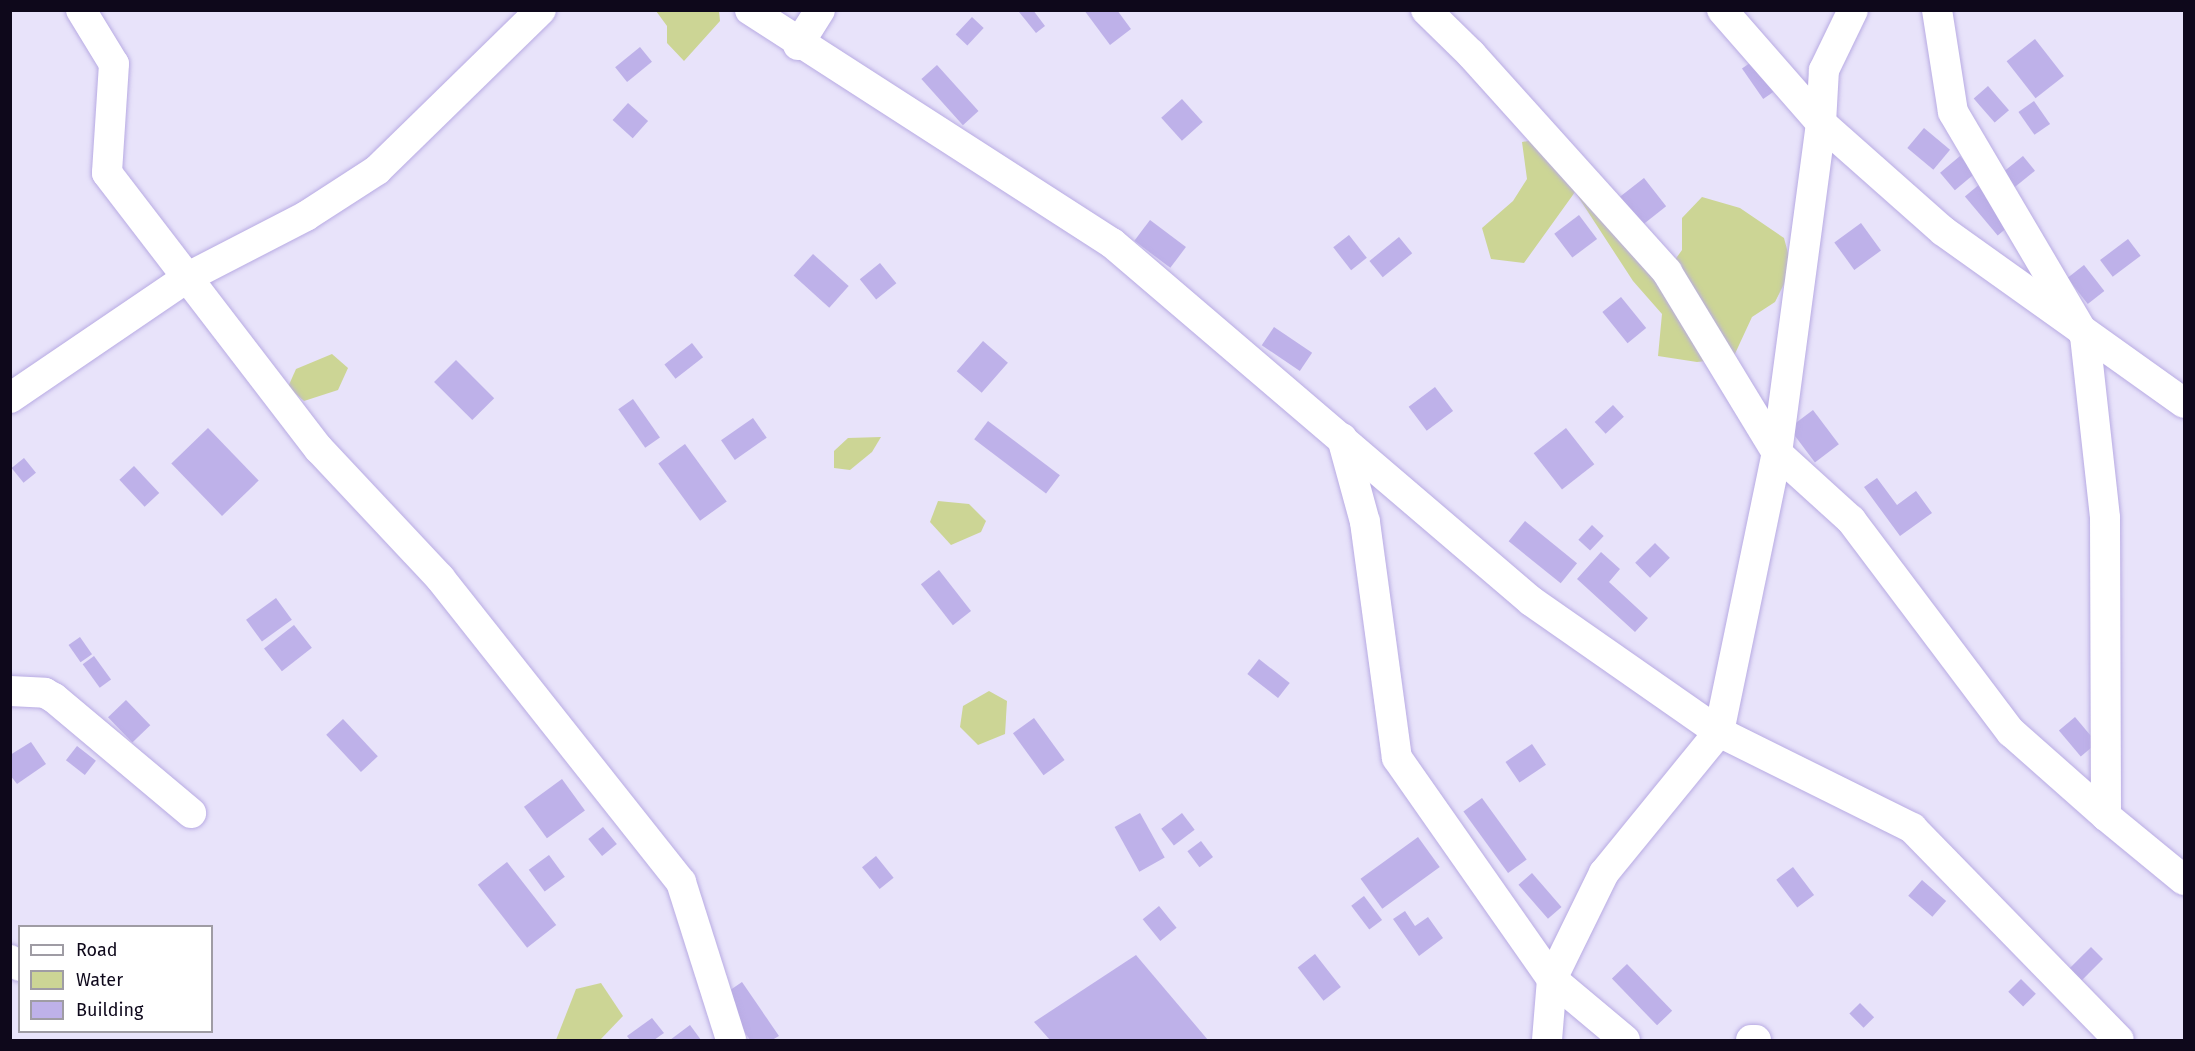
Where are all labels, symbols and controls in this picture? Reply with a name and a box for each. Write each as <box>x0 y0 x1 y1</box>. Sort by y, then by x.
legend <box>18 925 213 1033</box>
text: Road <box>76 939 118 961</box>
text: Water <box>76 969 123 991</box>
text: Building <box>76 999 143 1021</box>

